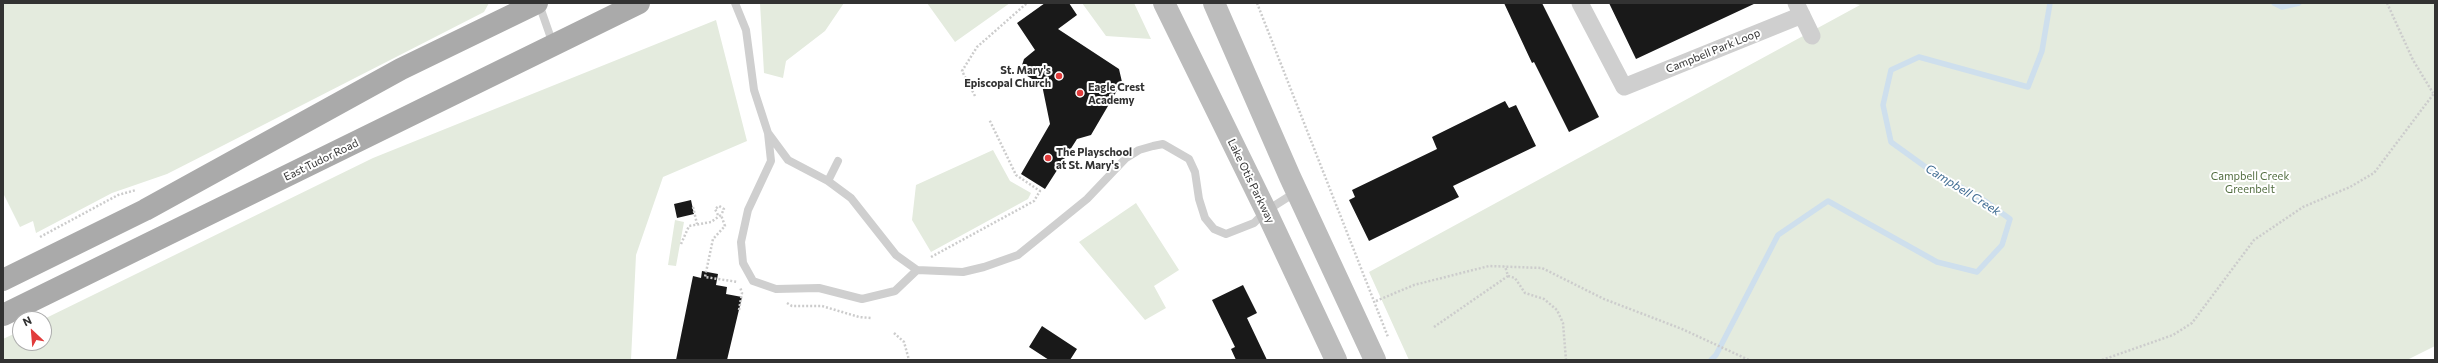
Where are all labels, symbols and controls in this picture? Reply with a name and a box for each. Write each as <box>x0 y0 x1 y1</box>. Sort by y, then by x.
street label: Campbell Park Loop <box>1664 26 1762 76</box>
place label: St. Mary's Episcopal Church <box>964 63 1051 89</box>
marker: St. Mary's Episcopal Church <box>1054 71 1064 81</box>
place label: Eagle Crest Academy <box>1088 80 1145 106</box>
marker: Eagle Crest Academy <box>1075 88 1085 98</box>
street label: East Tudor Road <box>282 136 360 184</box>
street label: Lake Otis Parkway <box>1225 137 1277 225</box>
place label: The Playschool at St. Mary's <box>1056 145 1132 171</box>
marker: The Playschool at St. Mary's <box>1043 153 1053 163</box>
water label: Campbell Creek <box>1923 161 2003 219</box>
park label: Campbell Creek Greenbelt <box>2211 169 2289 195</box>
north arrow <box>12 311 52 351</box>
text: N <box>20 313 34 328</box>

